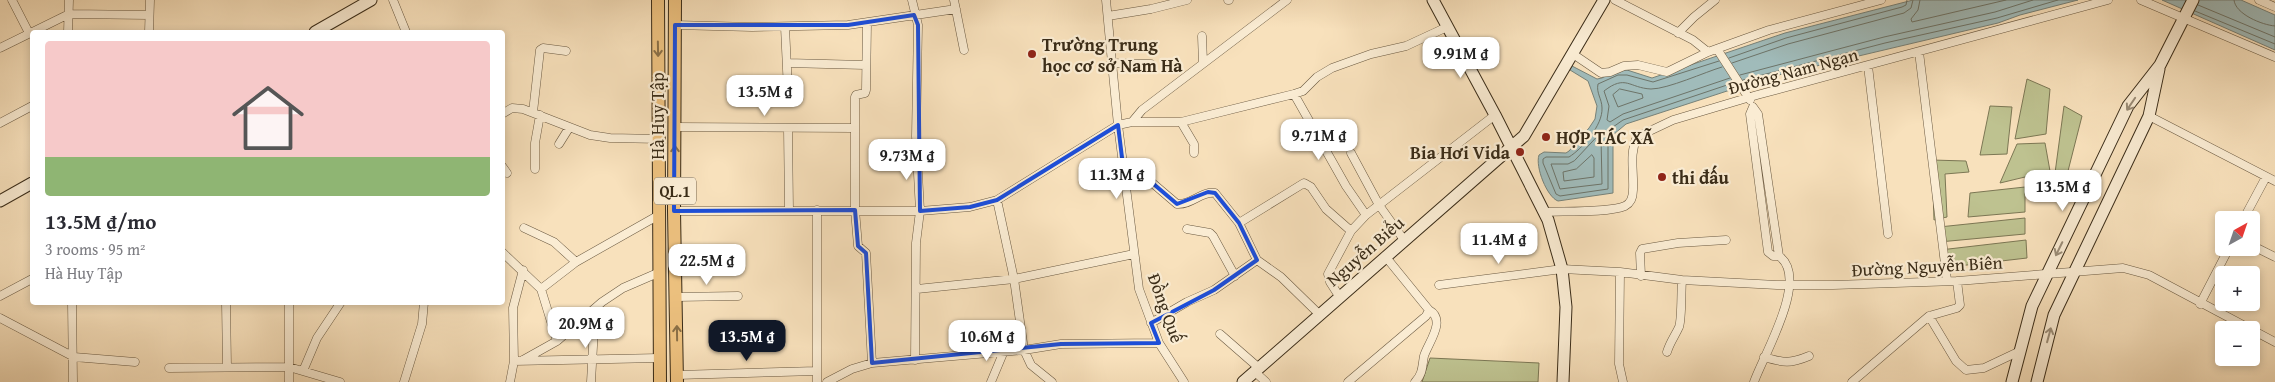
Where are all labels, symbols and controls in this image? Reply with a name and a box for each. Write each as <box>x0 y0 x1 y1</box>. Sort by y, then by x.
place label: Trường Trung học cơ sở Nam Hà <box>1042 31 1183 79</box>
pin: 9.91M ₫ <box>1415 36 1507 79</box>
one-way arrow <box>653 40 663 56</box>
text: 9.91M ₫ <box>1434 41 1488 65</box>
street label: Đường Nam Ngạn <box>1725 41 1861 101</box>
marker: Trường Trung học cơ sở Nam Hà <box>1026 48 1038 60</box>
street label: Hà Huy Tập <box>644 72 671 160</box>
icon: home <box>223 73 313 163</box>
pin: 13.5M ₫ <box>719 74 811 117</box>
text: 13.5M ₫ <box>738 79 792 103</box>
one-way arrow <box>2126 96 2136 110</box>
pin: 9.71M ₫ <box>1273 119 1365 161</box>
text: 9.71M ₫ <box>1292 123 1346 147</box>
place label: HỢP TÁC XÃ <box>1556 124 1654 151</box>
marker: HỢP TÁC XÃ <box>1540 131 1552 143</box>
pin: 9.73M ₫ <box>861 138 953 181</box>
place label: Bia Hơi Vida <box>1410 139 1511 166</box>
text: 9.73M ₫ <box>880 143 934 167</box>
one-way arrow <box>670 146 680 162</box>
marker: Bia Hơi Vida <box>1514 146 1526 158</box>
pin: 11.3M ₫ <box>1071 158 1163 200</box>
text: 11.3M ₫ <box>1090 162 1144 186</box>
place label: thi đấu <box>1672 164 1730 191</box>
pin: 13.5M ₫ <box>2017 170 2109 212</box>
marker: thi đấu <box>1656 171 1668 183</box>
text: 13.5M ₫ <box>2036 174 2090 198</box>
road number: QL.1 <box>654 178 696 205</box>
text: 13.5M ₫/mo <box>45 206 156 237</box>
street label: Nguyễn Biểu <box>1320 209 1410 292</box>
north arrow <box>2215 211 2260 256</box>
map controls <box>2215 211 2260 366</box>
pin: 11.4M ₫ <box>1453 222 1545 265</box>
text: 11.4M ₫ <box>1472 227 1526 251</box>
text: 3 rooms · 95 m² <box>45 237 145 261</box>
one-way arrow <box>2054 241 2063 256</box>
pin: 22.5M ₫ <box>661 244 753 286</box>
text: 22.5M ₫ <box>680 248 734 272</box>
street label: Đường Nguyễn Biên <box>1851 249 2003 283</box>
text: Hà Huy Tập <box>45 261 123 285</box>
button: + <box>2215 266 2260 311</box>
street label: Đồng Quế <box>1141 269 1191 347</box>
pin: 20.9M ₫ <box>540 306 632 349</box>
text: 20.9M ₫ <box>559 311 613 335</box>
pin: 13.5M ₫ <box>701 320 793 362</box>
pin: 10.6M ₫ <box>941 320 1033 362</box>
button: − <box>2215 321 2260 366</box>
text: 13.5M ₫ <box>720 324 774 348</box>
text: 10.6M ₫ <box>960 324 1014 348</box>
one-way arrow <box>672 326 681 342</box>
one-way arrow <box>2045 327 2055 343</box>

